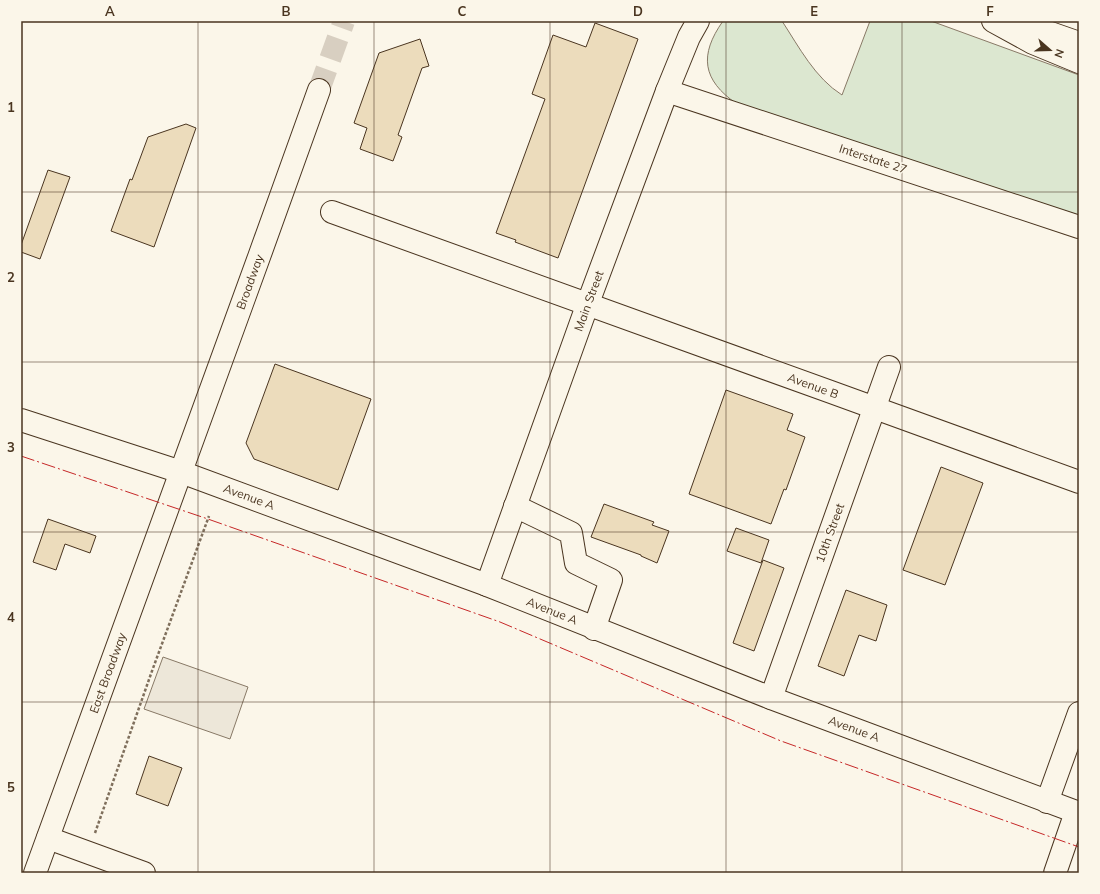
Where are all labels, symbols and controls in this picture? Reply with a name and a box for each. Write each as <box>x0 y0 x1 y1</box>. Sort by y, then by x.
text: A <box>105 3 115 19</box>
text: B <box>282 3 291 19</box>
text: C <box>458 3 467 19</box>
text: D <box>633 3 643 19</box>
text: E <box>810 3 818 19</box>
text: F <box>986 3 994 19</box>
north arrow <box>1030 30 1070 70</box>
text: N <box>1051 47 1067 60</box>
text: 1 <box>7 99 15 115</box>
street label: Interstate 27 <box>837 140 909 177</box>
street label: Broadway <box>233 252 267 311</box>
street label: Main Street <box>571 268 606 333</box>
text: 2 <box>7 269 15 285</box>
street label: Avenue B <box>786 369 841 402</box>
text: 3 <box>7 439 15 455</box>
street label: Avenue A <box>221 480 277 513</box>
street label: 10th Street <box>812 501 847 565</box>
street label: Avenue A <box>524 594 580 628</box>
text: 4 <box>7 609 15 625</box>
street label: East Broadway <box>86 630 129 715</box>
street label: Avenue A <box>826 712 882 745</box>
text: 5 <box>7 779 15 795</box>

